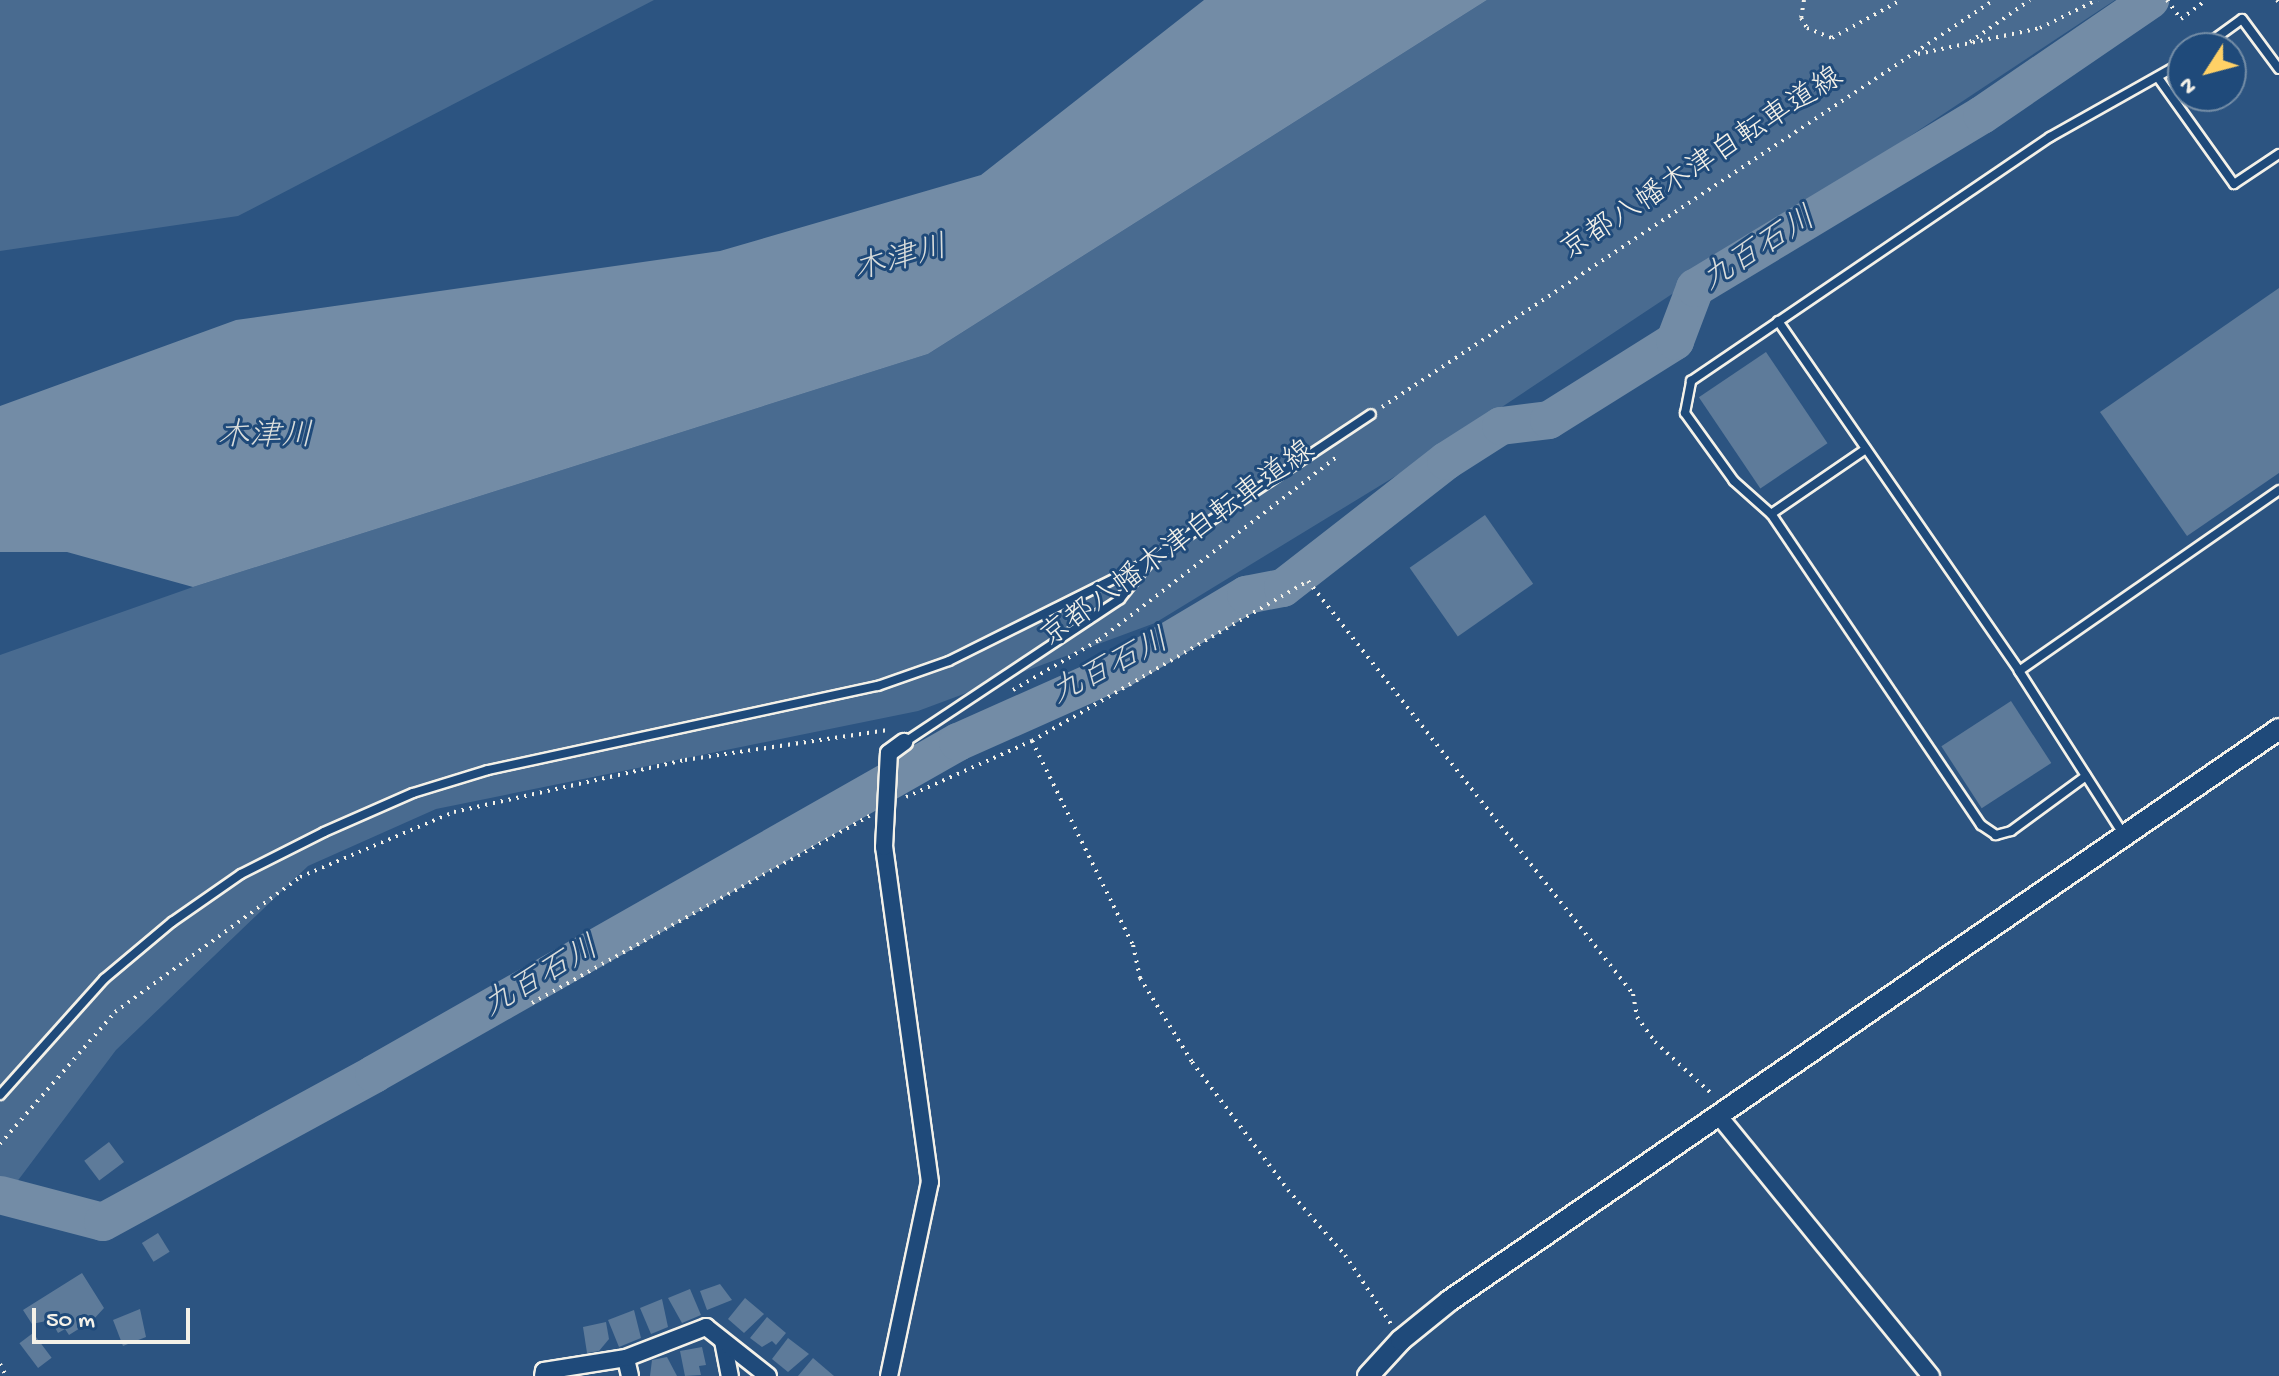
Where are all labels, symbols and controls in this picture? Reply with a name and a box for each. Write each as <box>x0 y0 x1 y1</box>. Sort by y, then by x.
north arrow <box>2167 32 2247 112</box>
street label: 京都八幡木津自転車道線 <box>1555 61 1851 271</box>
text: N <box>2174 71 2204 98</box>
water label: 九百石川 <box>1696 201 1824 301</box>
water label: 木津川 <box>850 230 952 292</box>
water label: 木津川 <box>217 419 313 457</box>
street label: 京都八幡木津自転車道線 <box>1035 434 1323 658</box>
water label: 九百石川 <box>1045 623 1177 715</box>
water label: 九百石川 <box>477 930 607 1028</box>
scale bar <box>36 1292 194 1342</box>
text: 50 m <box>46 1307 95 1336</box>

